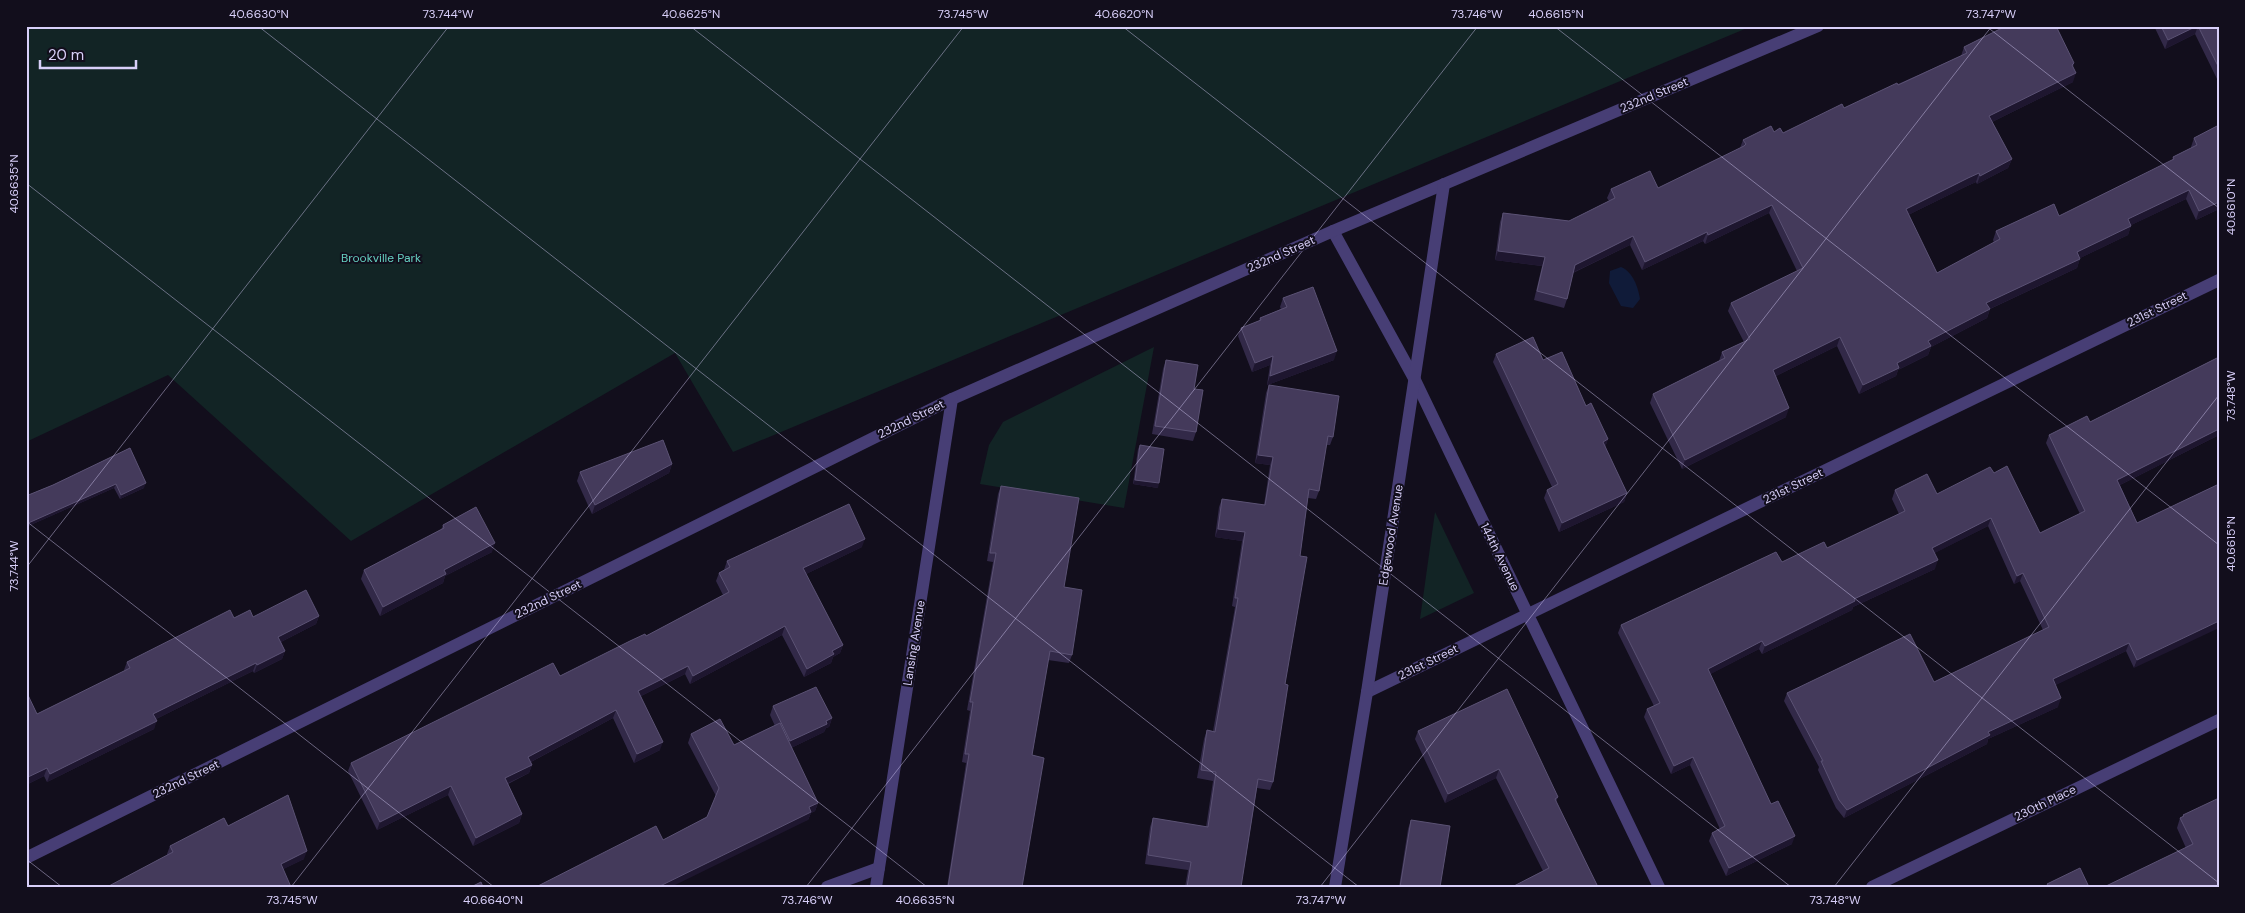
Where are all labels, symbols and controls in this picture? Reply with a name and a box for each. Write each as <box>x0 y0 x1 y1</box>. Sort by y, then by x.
text: 40.6630°N <box>229 6 289 22</box>
text: 73.744°W <box>422 6 474 22</box>
text: 40.6625°N <box>662 6 720 22</box>
text: 73.745°W <box>937 6 989 22</box>
text: 40.6620°N <box>1094 6 1154 22</box>
text: 73.746°W <box>1451 6 1503 22</box>
text: 40.6615°N <box>1528 6 1584 22</box>
text: 73.747°W <box>1966 6 2017 22</box>
scale bar <box>40 38 136 70</box>
text: 20 m <box>48 45 84 65</box>
street label: 232nd Street <box>1617 73 1691 117</box>
text: 40.6635°N <box>6 155 22 213</box>
text: 40.6610°N <box>2223 179 2239 235</box>
street label: 232nd Street <box>1245 232 1318 276</box>
park label: Brookville Park <box>341 250 421 266</box>
street label: 231st Street <box>2124 287 2190 330</box>
text: 73.748°W <box>2223 370 2239 422</box>
street label: 232nd Street <box>875 396 947 442</box>
street label: 231st Street <box>1760 464 1826 507</box>
street label: Edgewood Avenue <box>1375 483 1407 587</box>
text: 40.6615°N <box>2223 516 2239 572</box>
street label: 144th Avenue <box>1477 520 1523 594</box>
text: 73.744°W <box>6 540 22 592</box>
street label: 232nd Street <box>512 576 584 622</box>
street label: Lansing Avenue <box>899 599 929 687</box>
street label: 231st Street <box>1395 640 1461 683</box>
street label: 232nd Street <box>150 756 222 802</box>
street label: 230th Place <box>2011 781 2079 825</box>
text: 73.745°W <box>266 892 318 908</box>
text: 40.6640°N <box>463 892 523 908</box>
text: 73.746°W <box>781 892 833 908</box>
text: 40.6635°N <box>896 892 954 908</box>
text: 73.747°W <box>1296 892 1347 908</box>
text: 73.748°W <box>1809 892 1861 908</box>

